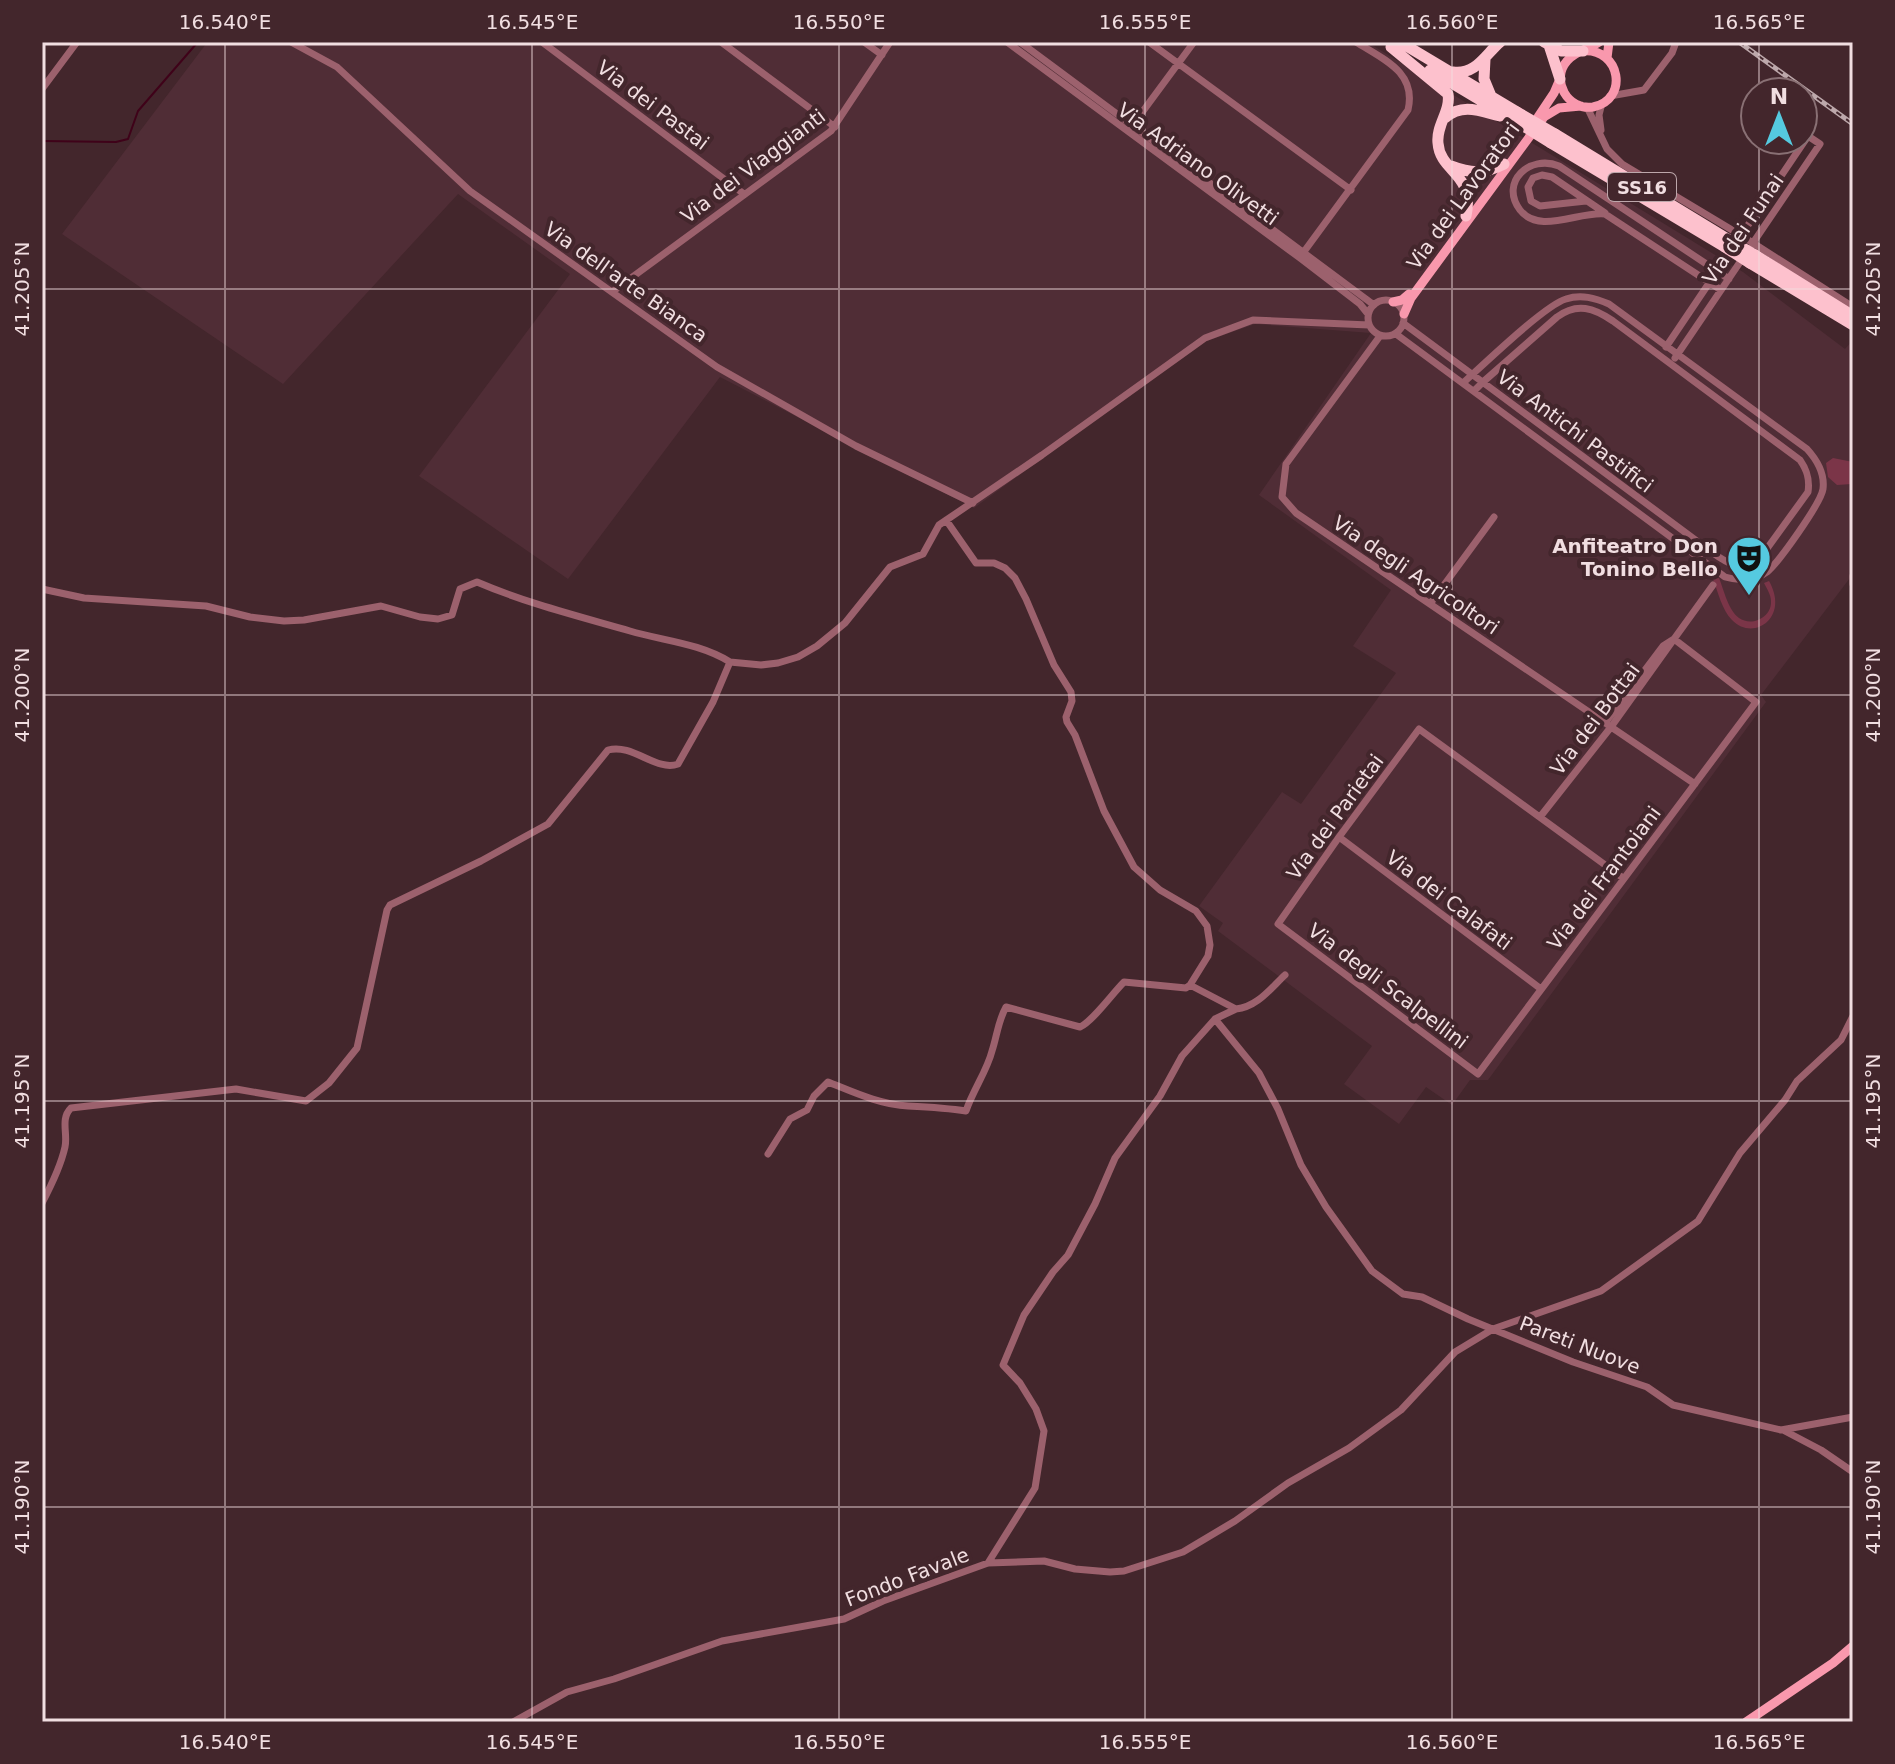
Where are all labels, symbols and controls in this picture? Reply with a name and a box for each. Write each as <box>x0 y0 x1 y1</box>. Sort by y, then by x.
text: 16.540°E <box>179 10 271 34</box>
text: 16.545°E <box>486 10 578 34</box>
text: 16.550°E <box>793 10 885 34</box>
text: 16.555°E <box>1099 10 1191 34</box>
text: 16.560°E <box>1406 10 1498 34</box>
text: 16.565°E <box>1713 10 1805 34</box>
street label: Via dei Pastai <box>592 55 714 155</box>
north arrow <box>1739 76 1819 156</box>
text: N <box>1770 84 1788 109</box>
street label: Via Adriano Olivetti <box>1113 98 1283 230</box>
street label: Via dei Viaggianti <box>676 104 830 228</box>
street label: Via dei Lavoratori <box>1402 118 1524 274</box>
street label: Via dei Funai <box>1697 169 1789 289</box>
road number: SS16 <box>1608 173 1676 201</box>
street label: Via dell'arte Bianca <box>540 217 712 347</box>
text: 41.205°N <box>10 242 34 336</box>
text: 41.205°N <box>1861 242 1885 336</box>
street label: Via Antichi Pastifici <box>1492 365 1658 497</box>
street label: Via degli Agricoltori <box>1328 510 1504 640</box>
place label: Anfiteatro Don Tonino Bello <box>1552 534 1718 581</box>
theatre icon: Anfiteatro Don Tonino Bello <box>1725 534 1773 597</box>
text: 41.200°N <box>10 648 34 742</box>
text: 41.200°N <box>1861 648 1885 742</box>
street label: Via dei Bottai <box>1545 658 1645 780</box>
street label: Via dei Parietai <box>1281 749 1389 885</box>
street label: Via dei Frantoiani <box>1542 801 1666 955</box>
street label: Via dei Calafati <box>1381 845 1517 955</box>
street label: Via degli Scalpellini <box>1303 918 1473 1054</box>
text: 41.195°N <box>10 1054 34 1148</box>
text: 41.195°N <box>1861 1054 1885 1148</box>
street label: Pareti Nuove <box>1516 1311 1644 1379</box>
text: 41.190°N <box>10 1460 34 1554</box>
text: 41.190°N <box>1861 1460 1885 1554</box>
street label: Fondo Favale <box>842 1542 972 1612</box>
text: 16.540°E <box>179 1730 271 1754</box>
text: 16.545°E <box>486 1730 578 1754</box>
text: 16.550°E <box>793 1730 885 1754</box>
text: 16.555°E <box>1099 1730 1191 1754</box>
text: 16.560°E <box>1406 1730 1498 1754</box>
text: 16.565°E <box>1713 1730 1805 1754</box>

